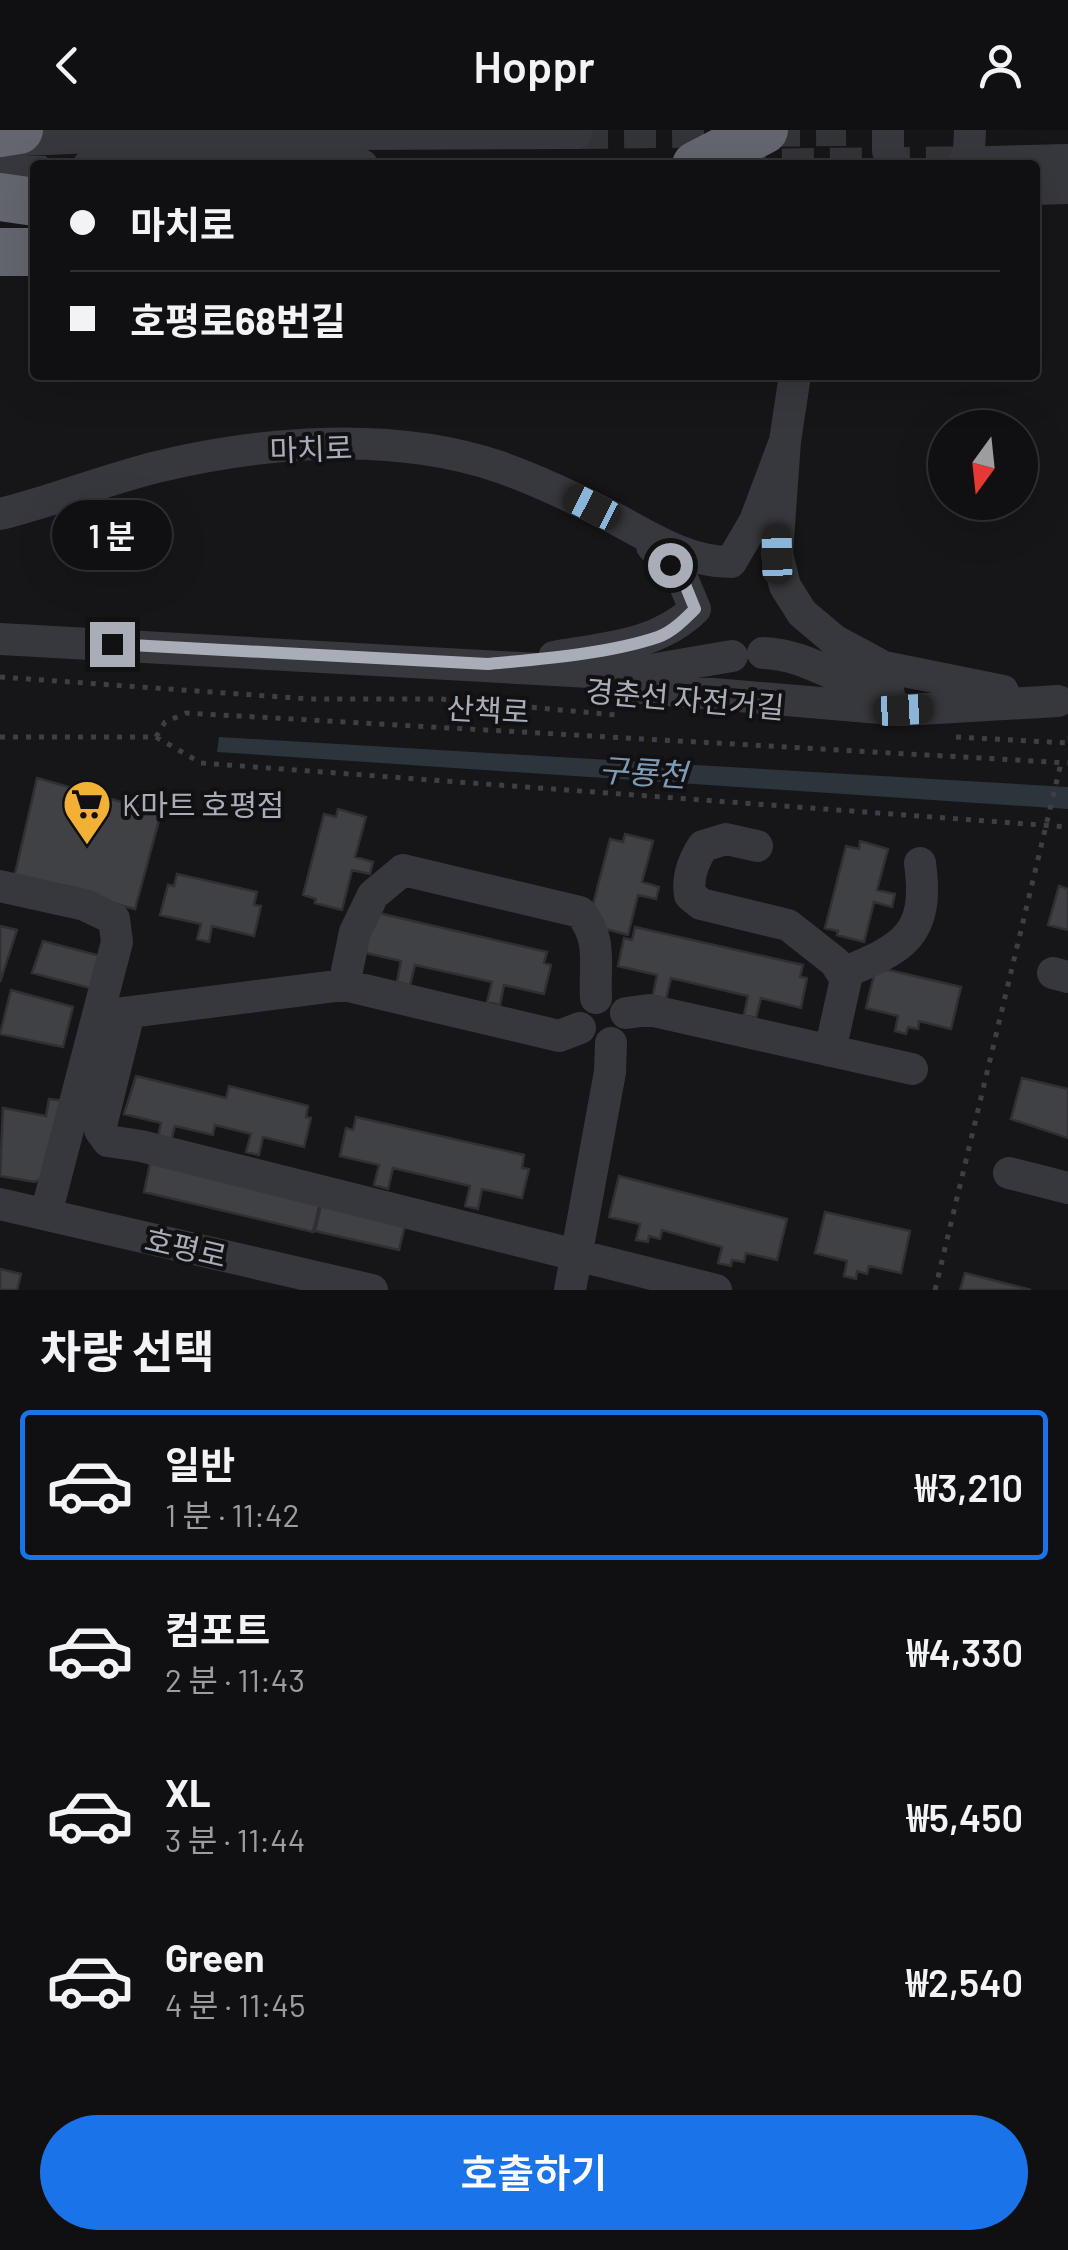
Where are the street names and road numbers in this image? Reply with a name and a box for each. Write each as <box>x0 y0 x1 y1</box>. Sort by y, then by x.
street label: 마치로 <box>269 429 353 467</box>
street label: 경춘선 자전거길 <box>584 671 786 725</box>
street label: 산책로 <box>446 689 530 729</box>
street label: 호평로 <box>142 1220 230 1274</box>

